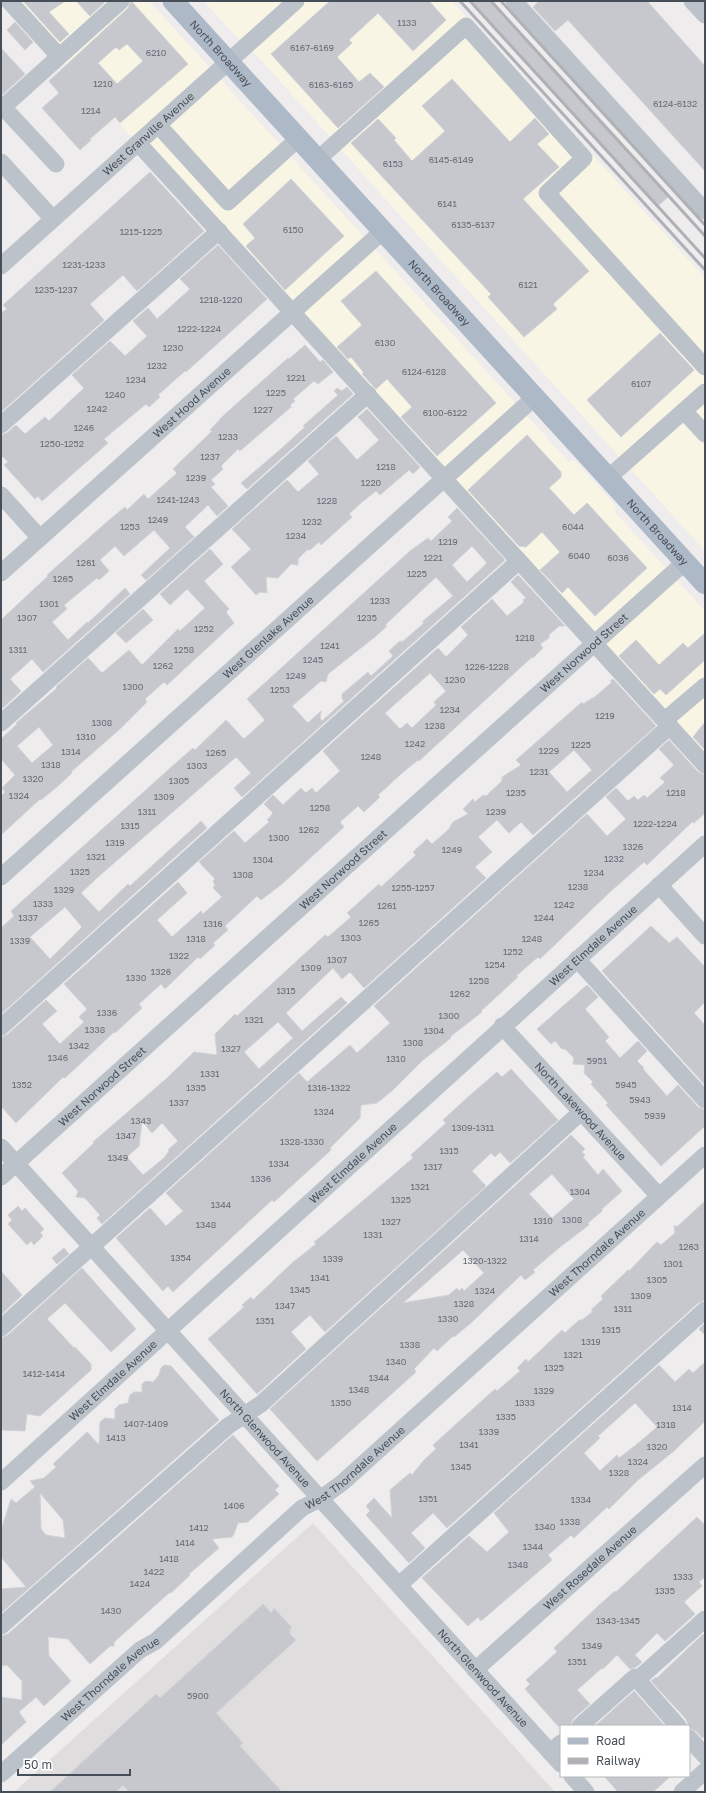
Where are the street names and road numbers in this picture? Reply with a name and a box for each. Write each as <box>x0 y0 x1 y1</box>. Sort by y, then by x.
street label: North Broadway <box>188 17 255 89</box>
street label: West Granville Avenue <box>100 89 196 178</box>
street label: North Broadway <box>406 256 473 328</box>
street label: West Hood Avenue <box>150 364 233 440</box>
street label: North Broadway <box>624 496 692 568</box>
street label: West Glenlake Avenue <box>220 592 316 681</box>
street label: West Norwood Street <box>537 610 630 695</box>
street label: West Norwood Street <box>296 826 389 912</box>
street label: West Elmdale Avenue <box>546 902 639 988</box>
street label: West Norwood Street <box>55 1043 148 1128</box>
street label: North Lakewood Avenue <box>533 1059 630 1163</box>
street label: West Elmdale Avenue <box>306 1120 399 1206</box>
street label: West Thorndale Avenue <box>546 1206 647 1299</box>
street label: West Elmdale Avenue <box>66 1337 159 1423</box>
street label: North Glenwood Avenue <box>218 1386 313 1489</box>
street label: West Thorndale Avenue <box>303 1423 407 1511</box>
street label: West Rosedale Avenue <box>540 1522 639 1612</box>
street label: North Glenwood Avenue <box>435 1626 531 1729</box>
street label: West Thorndale Avenue <box>58 1633 162 1724</box>

